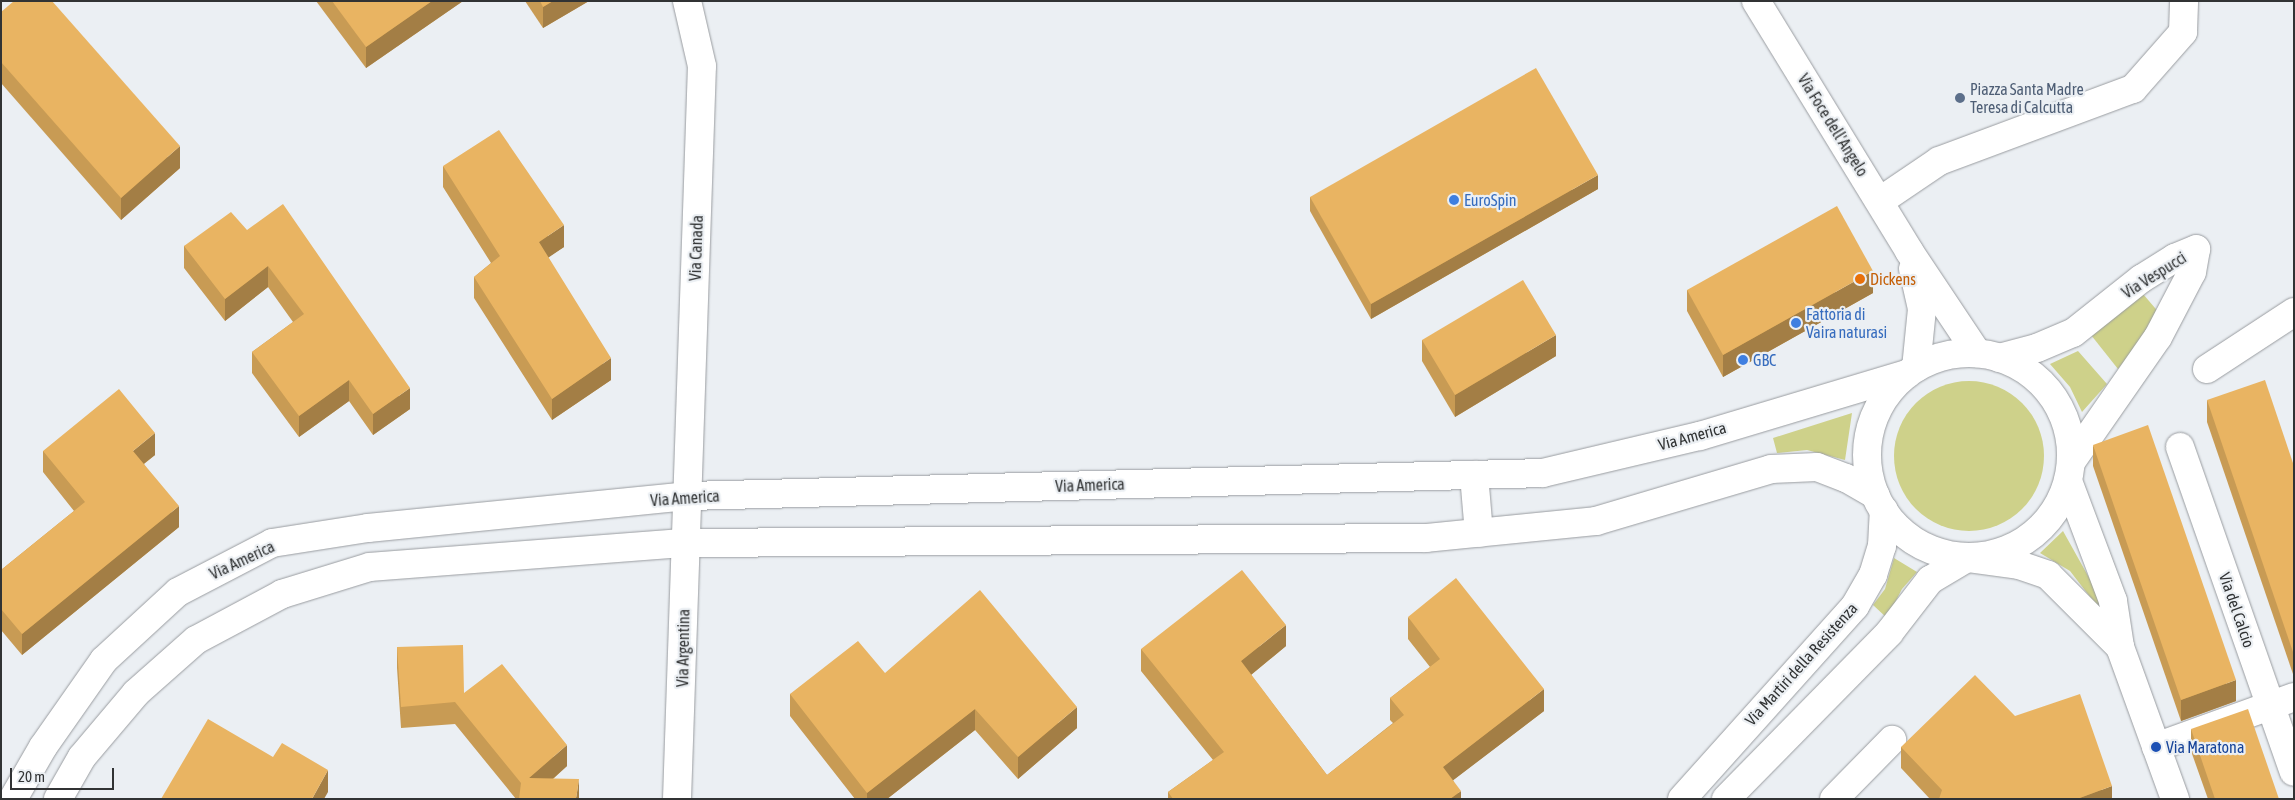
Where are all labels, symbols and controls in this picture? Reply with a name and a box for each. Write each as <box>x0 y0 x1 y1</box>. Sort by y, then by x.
street label: Via Foce dell'Angelo <box>1794 70 1872 180</box>
place label: Piazza Santa Madre Teresa di Calcutta <box>1970 79 2084 117</box>
marker: Piazza Santa Madre Teresa di Calcutta <box>1954 92 1966 104</box>
place label: EuroSpin <box>1464 190 1517 210</box>
marker: EuroSpin <box>1448 194 1460 206</box>
street label: Via Canada <box>685 215 707 281</box>
street label: Via Vespucci <box>2118 248 2190 302</box>
place label: Dickens <box>1870 269 1916 289</box>
marker: Dickens <box>1854 273 1866 285</box>
place label: Fattoria di Vaira naturasi <box>1806 304 1887 342</box>
marker: Fattoria di Vaira naturasi <box>1790 317 1802 329</box>
place label: GBC <box>1753 350 1776 370</box>
marker: GBC <box>1737 354 1749 366</box>
street label: Via America <box>1656 418 1728 454</box>
street label: Via America <box>1055 474 1125 496</box>
street label: Via America <box>650 486 720 510</box>
street label: Via America <box>206 537 278 583</box>
street label: Via del Calcio <box>2215 570 2259 650</box>
street label: Via Martiri della Resistenza <box>1741 599 1861 729</box>
street label: Via Argentina <box>673 609 693 687</box>
place label: Via Maratona <box>2166 737 2244 757</box>
marker: Via Maratona <box>2150 741 2162 753</box>
scale bar <box>12 758 116 790</box>
text: 20 m <box>18 768 45 785</box>

